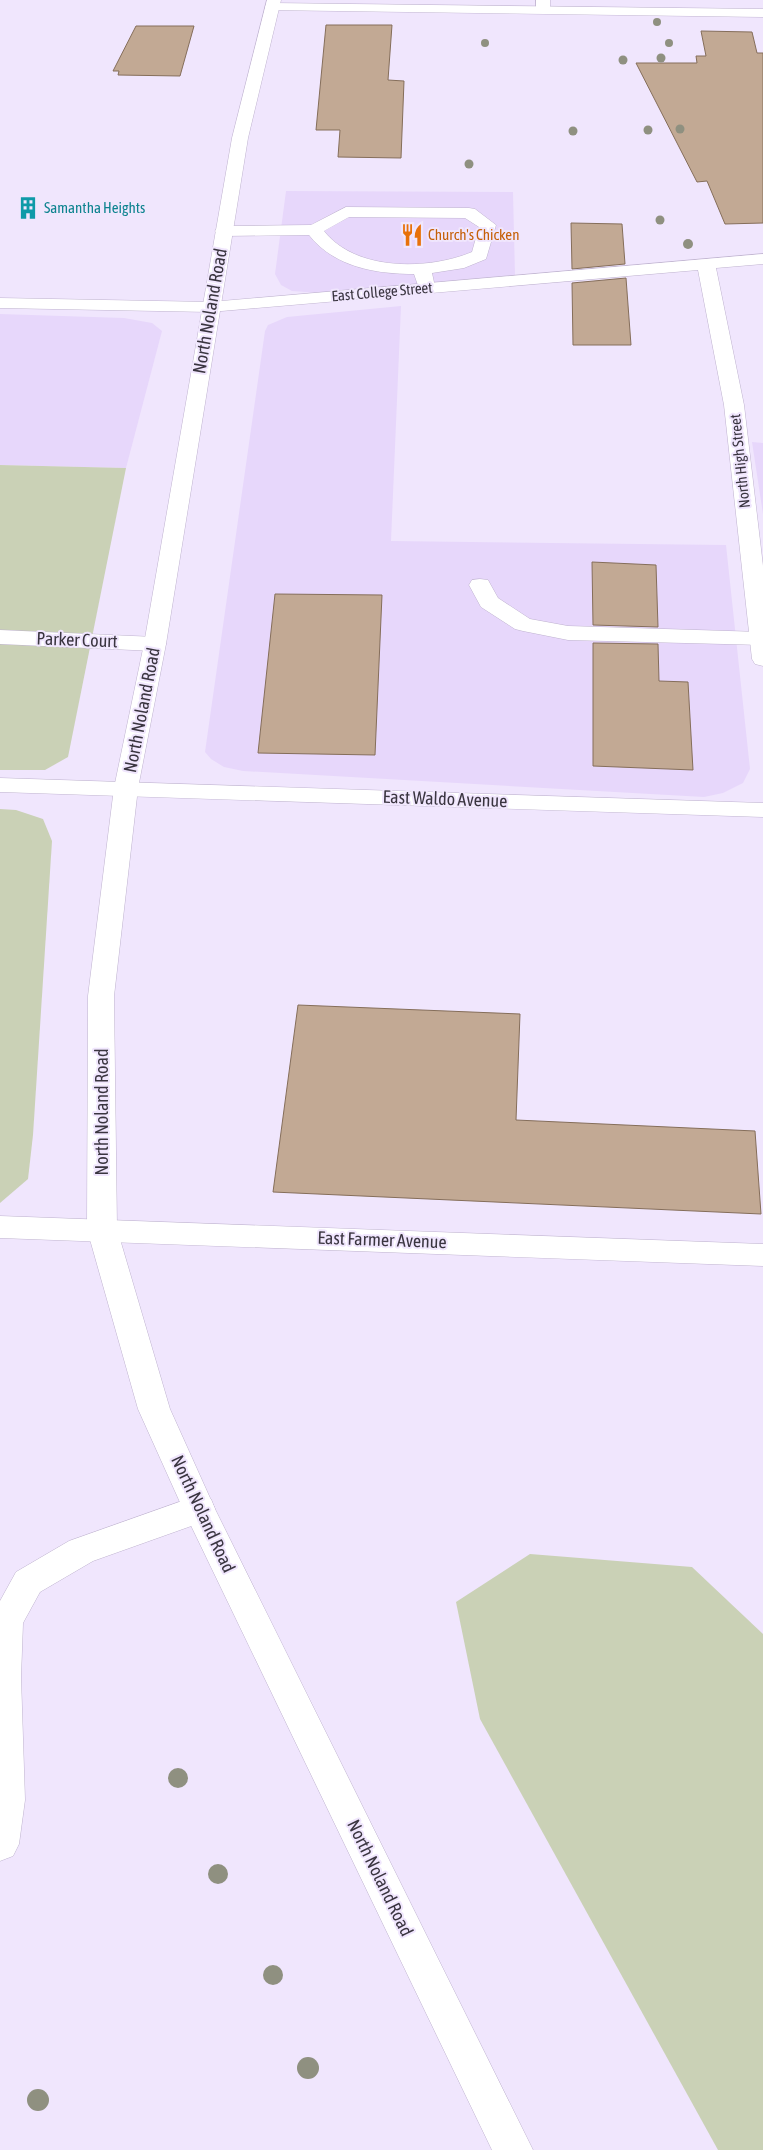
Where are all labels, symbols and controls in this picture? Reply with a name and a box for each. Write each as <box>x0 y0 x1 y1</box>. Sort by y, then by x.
building icon: Samantha Heights <box>15 195 41 221</box>
place label: Samantha Heights <box>44 199 145 216</box>
restaurant icon: Church's Chicken <box>399 222 425 248</box>
place label: Church's Chicken <box>428 226 519 243</box>
street label: North Noland Road <box>188 247 231 375</box>
street label: East College Street <box>331 279 433 304</box>
street label: North High Street <box>726 413 753 509</box>
street label: Parker Court <box>36 628 118 651</box>
street label: North Noland Road <box>119 646 164 774</box>
street label: East Waldo Avenue <box>382 786 508 811</box>
street label: North Noland Road <box>91 1049 112 1175</box>
street label: East Farmer Avenue <box>317 1227 447 1252</box>
street label: North Noland Road <box>167 1452 240 1576</box>
street label: North Noland Road <box>343 1816 418 1939</box>

